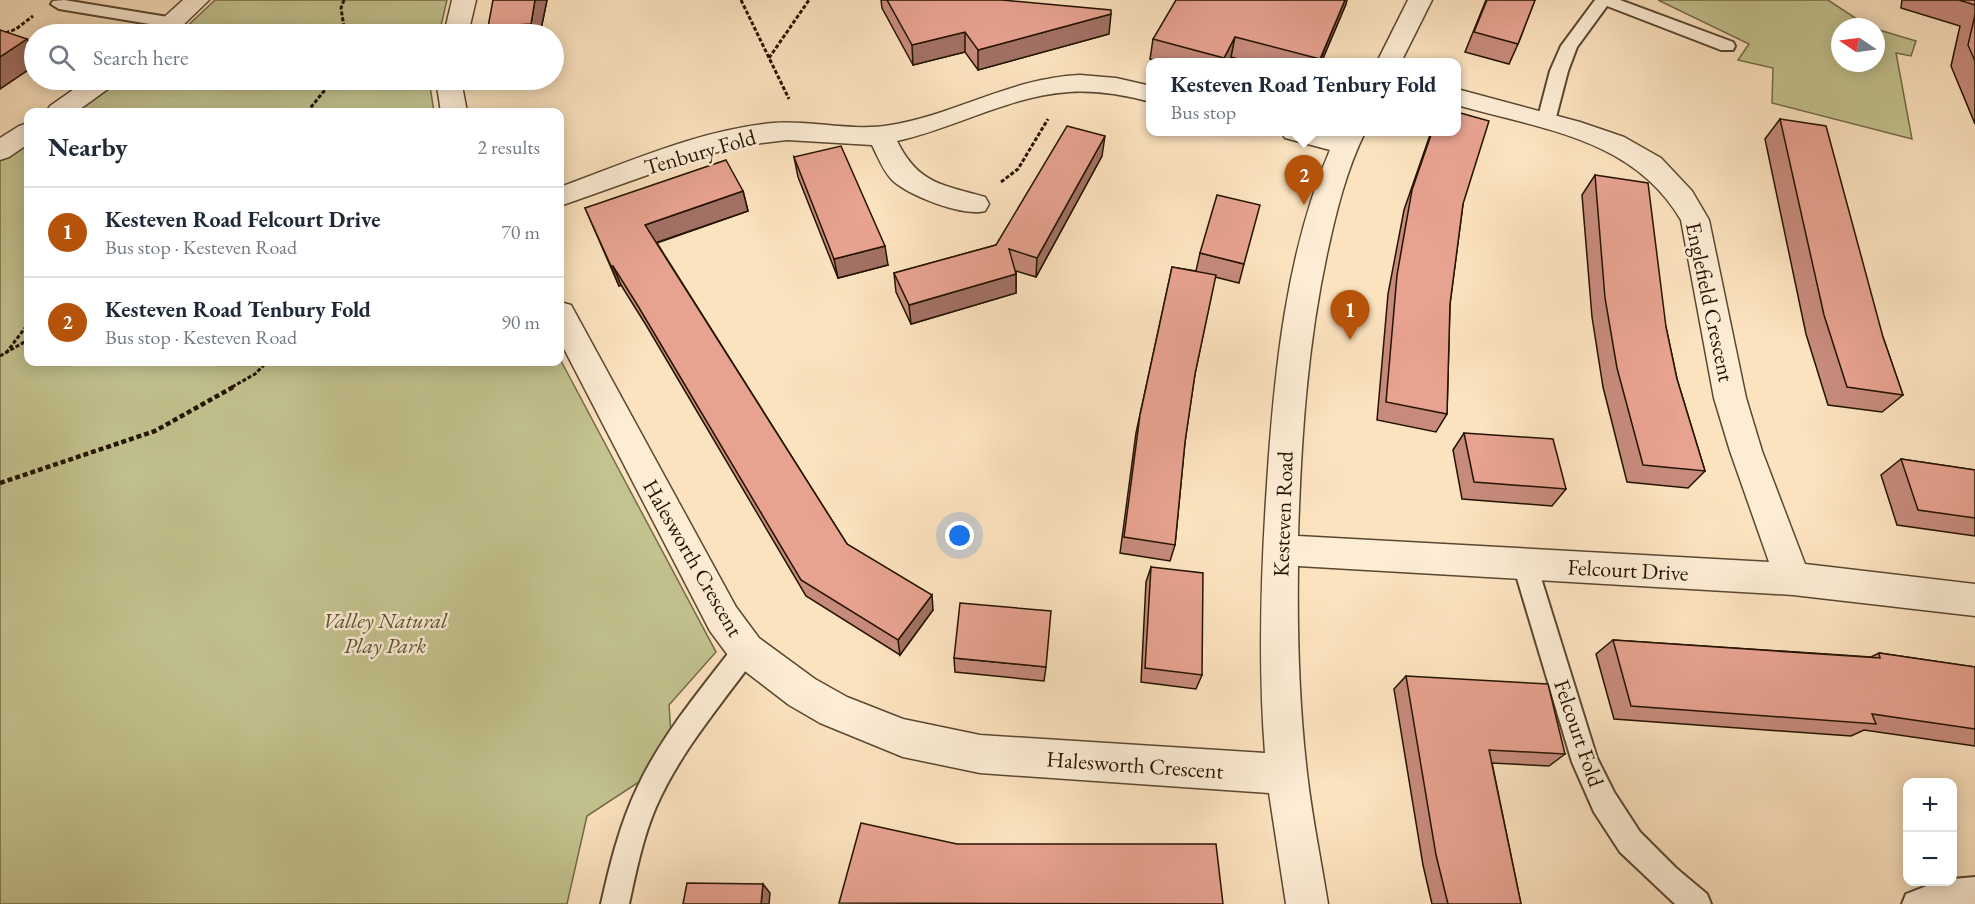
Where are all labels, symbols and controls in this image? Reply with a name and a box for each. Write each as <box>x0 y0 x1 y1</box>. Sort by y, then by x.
north arrow <box>1831 18 1885 72</box>
search box <box>24 24 564 90</box>
icon: search <box>45 41 78 74</box>
text: Search here <box>93 43 188 72</box>
popup <box>1146 58 1461 136</box>
text: Kesteven Road Tenbury Fold <box>1170 70 1437 99</box>
text: Bus stop <box>1170 99 1236 125</box>
street label: Tenbury Fold <box>641 122 760 182</box>
text: Nearby <box>48 130 128 164</box>
text: 2 results <box>477 134 540 160</box>
pin: 2 <box>1284 156 1324 205</box>
text: Kesteven Road Felcourt Drive <box>105 205 380 234</box>
text: 1 <box>62 219 73 245</box>
text: 70 m <box>501 219 540 245</box>
street label: Englefield Crescent <box>1679 220 1741 385</box>
text: Bus stop · Kesteven Road <box>105 234 297 260</box>
pin: 1 <box>1330 290 1370 340</box>
text: Kesteven Road Tenbury Fold <box>105 295 371 324</box>
text: 2 <box>62 309 73 335</box>
text: 90 m <box>501 309 540 335</box>
text: Bus stop · Kesteven Road <box>105 324 297 350</box>
street label: Kesteven Road <box>1266 450 1300 577</box>
street label: Halesworth Crescent <box>636 474 750 642</box>
your location <box>945 521 974 550</box>
street label: Felcourt Drive <box>1567 552 1690 588</box>
park label: Valley Natural Play Park <box>323 606 448 660</box>
street label: Felcourt Fold <box>1547 675 1611 791</box>
street label: Halesworth Crescent <box>1046 744 1225 786</box>
map controls <box>1903 778 1957 886</box>
button: + <box>1903 778 1957 832</box>
button: − <box>1903 832 1957 886</box>

